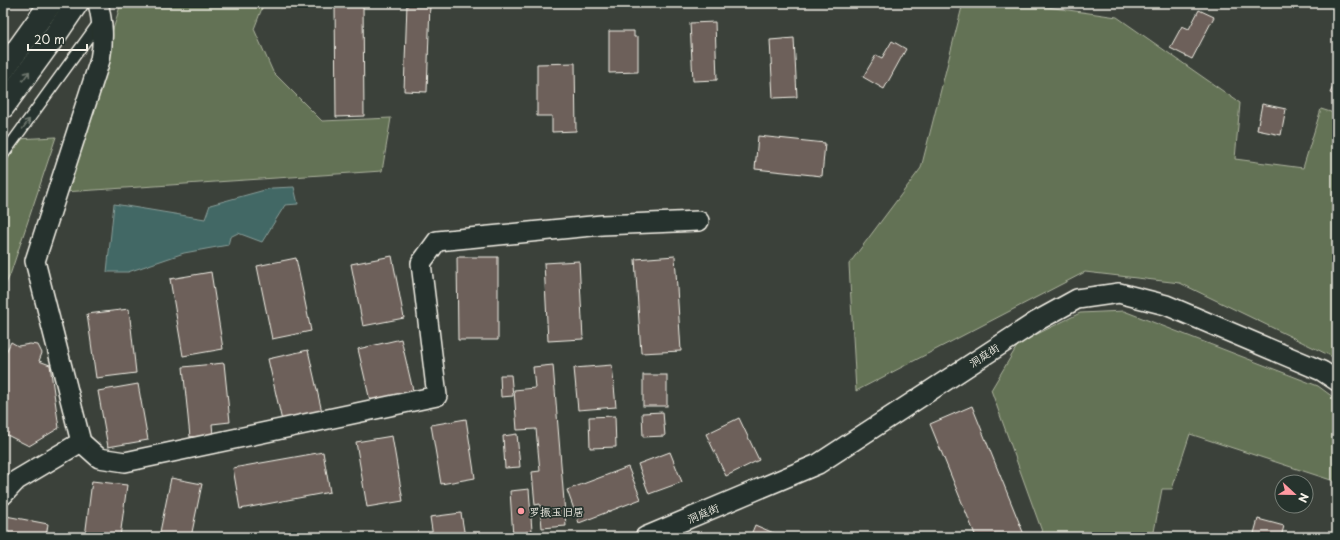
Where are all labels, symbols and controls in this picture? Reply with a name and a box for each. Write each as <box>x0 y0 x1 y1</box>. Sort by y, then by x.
scale bar <box>28 26 87 52</box>
text: 20 m <box>34 30 65 48</box>
one-way arrow <box>22 71 30 82</box>
one-way arrow <box>22 118 30 129</box>
street label: 洞庭街 <box>966 338 1003 371</box>
north arrow <box>1274 474 1314 514</box>
text: N <box>1294 491 1313 505</box>
street label: 洞庭街 <box>684 498 722 527</box>
place label: 罗振玉旧居 <box>529 503 584 520</box>
marker: 罗振玉旧居 <box>516 506 526 516</box>

